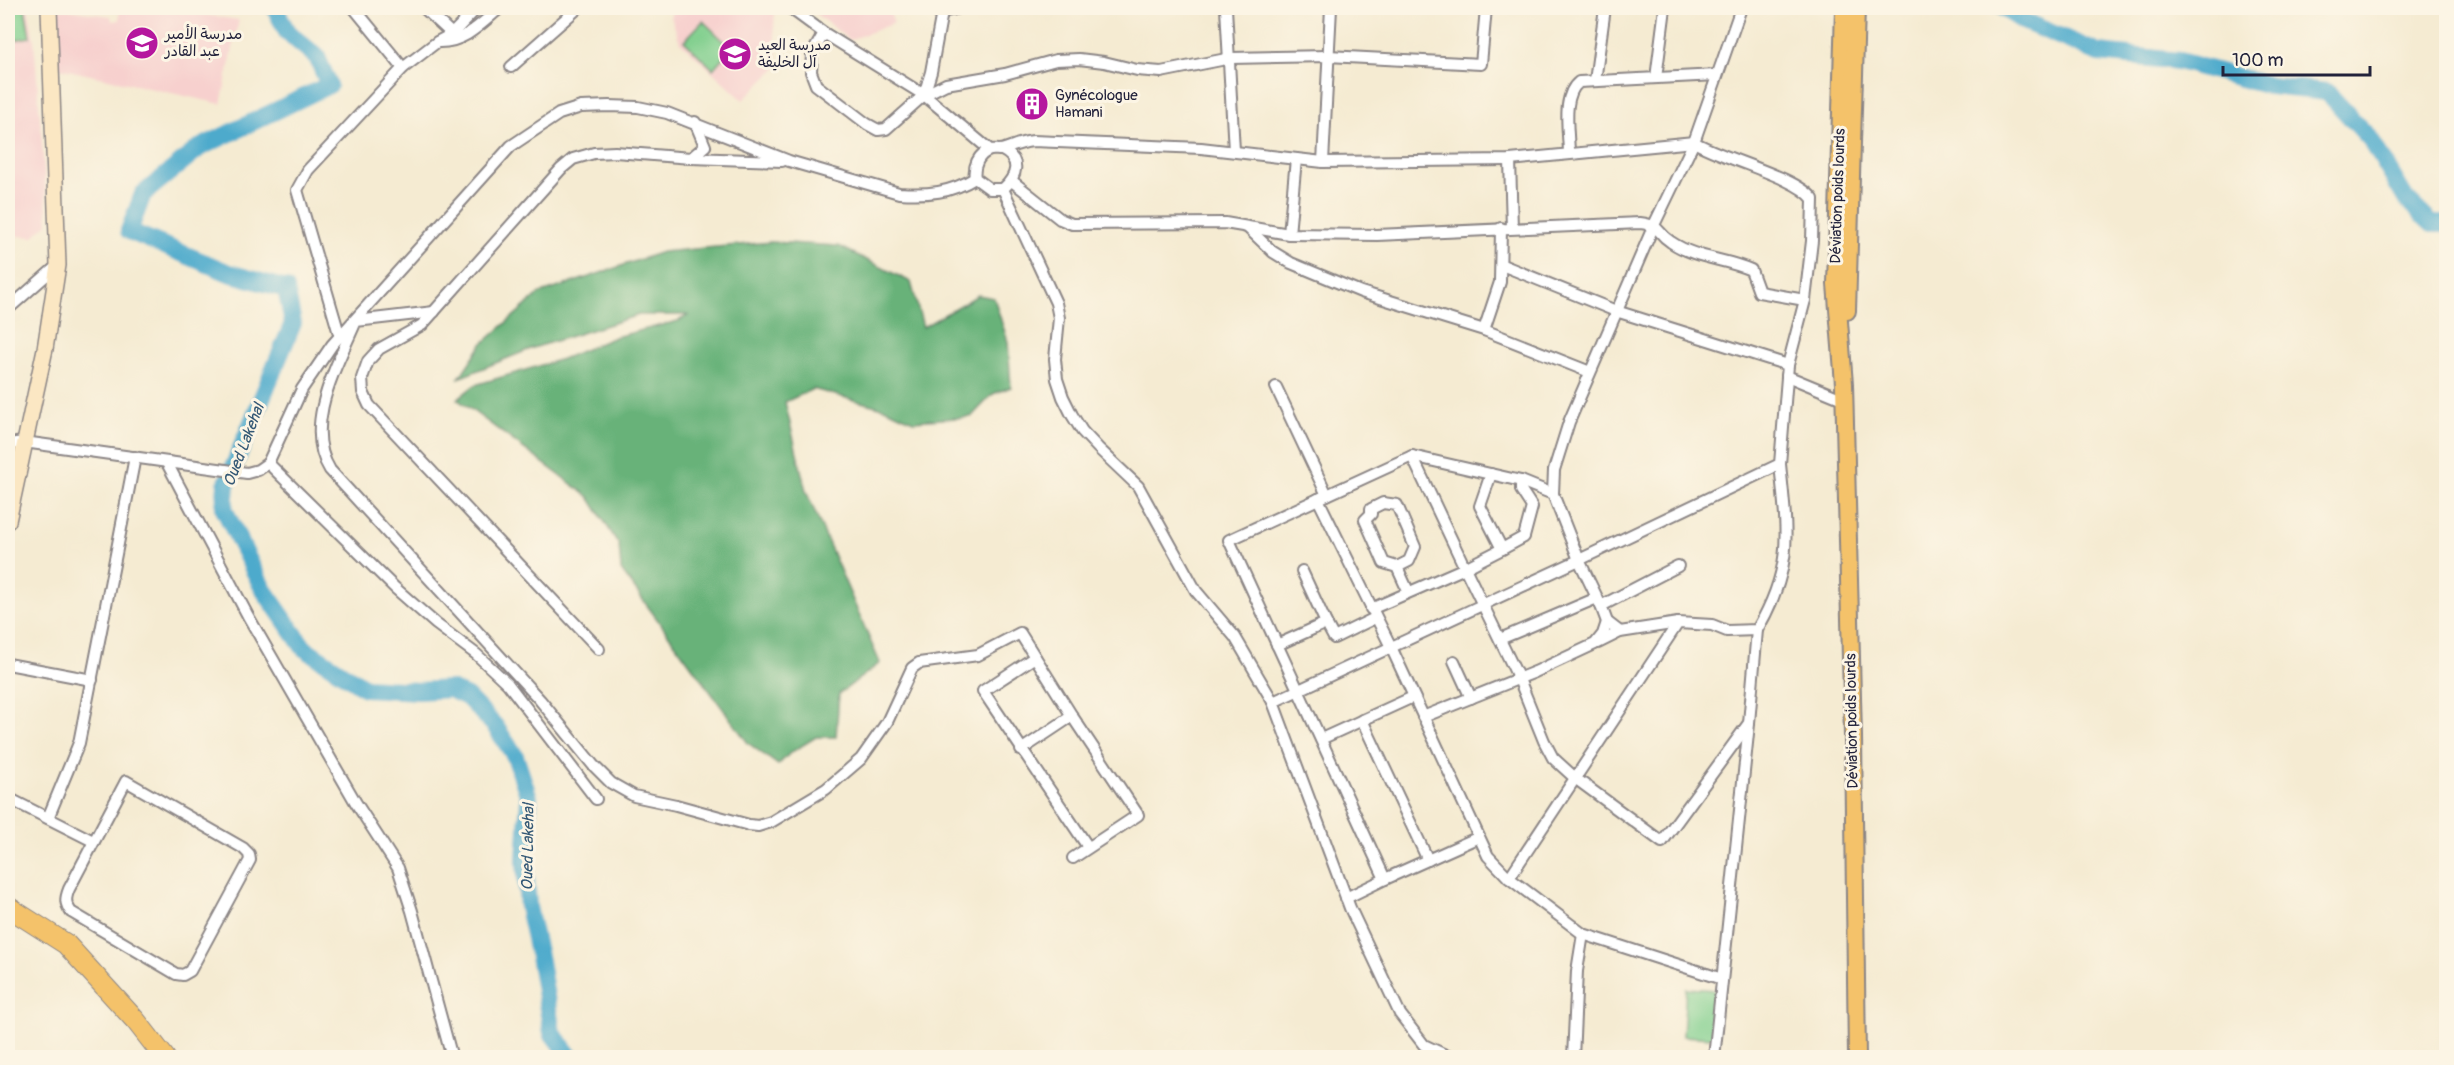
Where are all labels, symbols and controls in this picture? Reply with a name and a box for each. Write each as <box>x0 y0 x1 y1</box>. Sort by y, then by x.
place label: مدرسة الأمير عبد القادر <box>163 24 242 61</box>
school or university icon: مدرسة الأمير عبد القادر <box>124 25 160 61</box>
school or university icon: مدرسة العيد آل الخليفة <box>717 36 753 72</box>
place label: مدرسة العيد آل الخليفة <box>758 36 831 72</box>
scale bar <box>2223 39 2370 77</box>
text: 100 m <box>2232 49 2284 72</box>
building icon: Gynécologue Hamani <box>1014 86 1050 122</box>
place label: Gynécologue Hamani <box>1055 86 1138 122</box>
street label: Déviation poids lourds <box>1826 128 1850 264</box>
water label: Oued Lakehal <box>219 399 270 489</box>
street label: Déviation poids lourds <box>1841 653 1863 789</box>
water label: Oued Lakehal <box>517 801 539 891</box>

